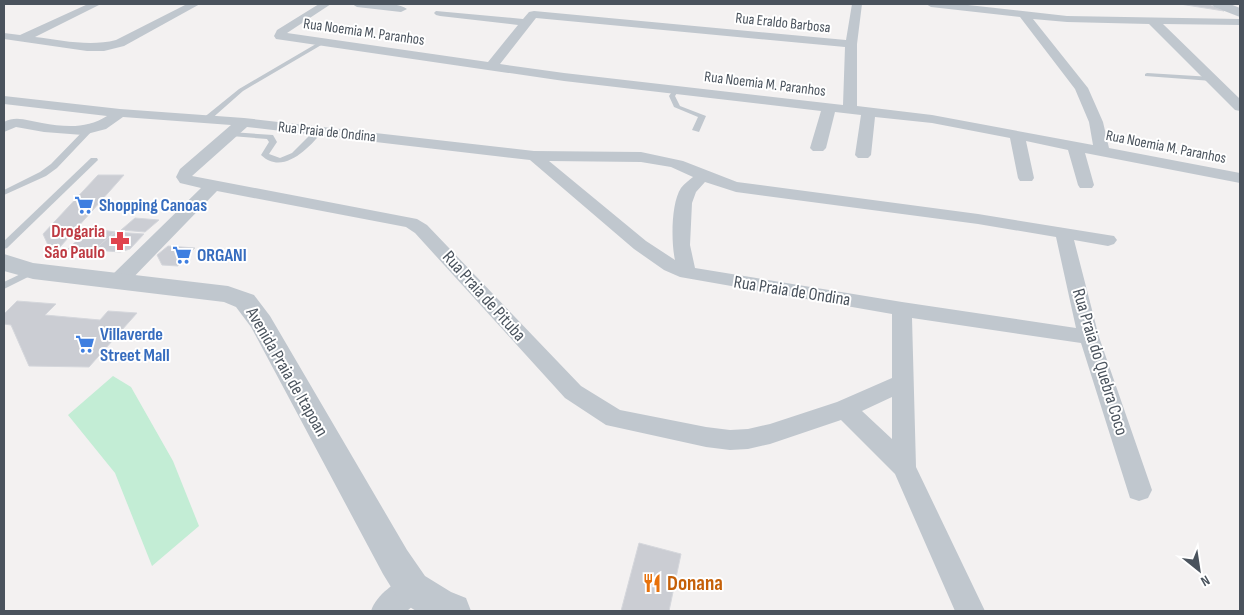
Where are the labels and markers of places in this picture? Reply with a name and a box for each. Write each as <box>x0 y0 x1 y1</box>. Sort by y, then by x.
supermarket icon: Shopping Canoas <box>73 194 95 216</box>
place label: Shopping Canoas <box>99 195 207 216</box>
place label: Drogaria São Paulo <box>44 221 105 263</box>
pharmacy icon: Drogaria São Paulo <box>109 230 131 252</box>
supermarket icon: ORGANI <box>171 244 193 266</box>
place label: ORGANI <box>197 245 247 266</box>
place label: Villaverde Street Mall <box>100 324 170 366</box>
supermarket icon: Villaverde Street Mall <box>74 333 96 355</box>
place label: Donana <box>667 571 723 596</box>
restaurant icon: Donana <box>641 572 663 594</box>

